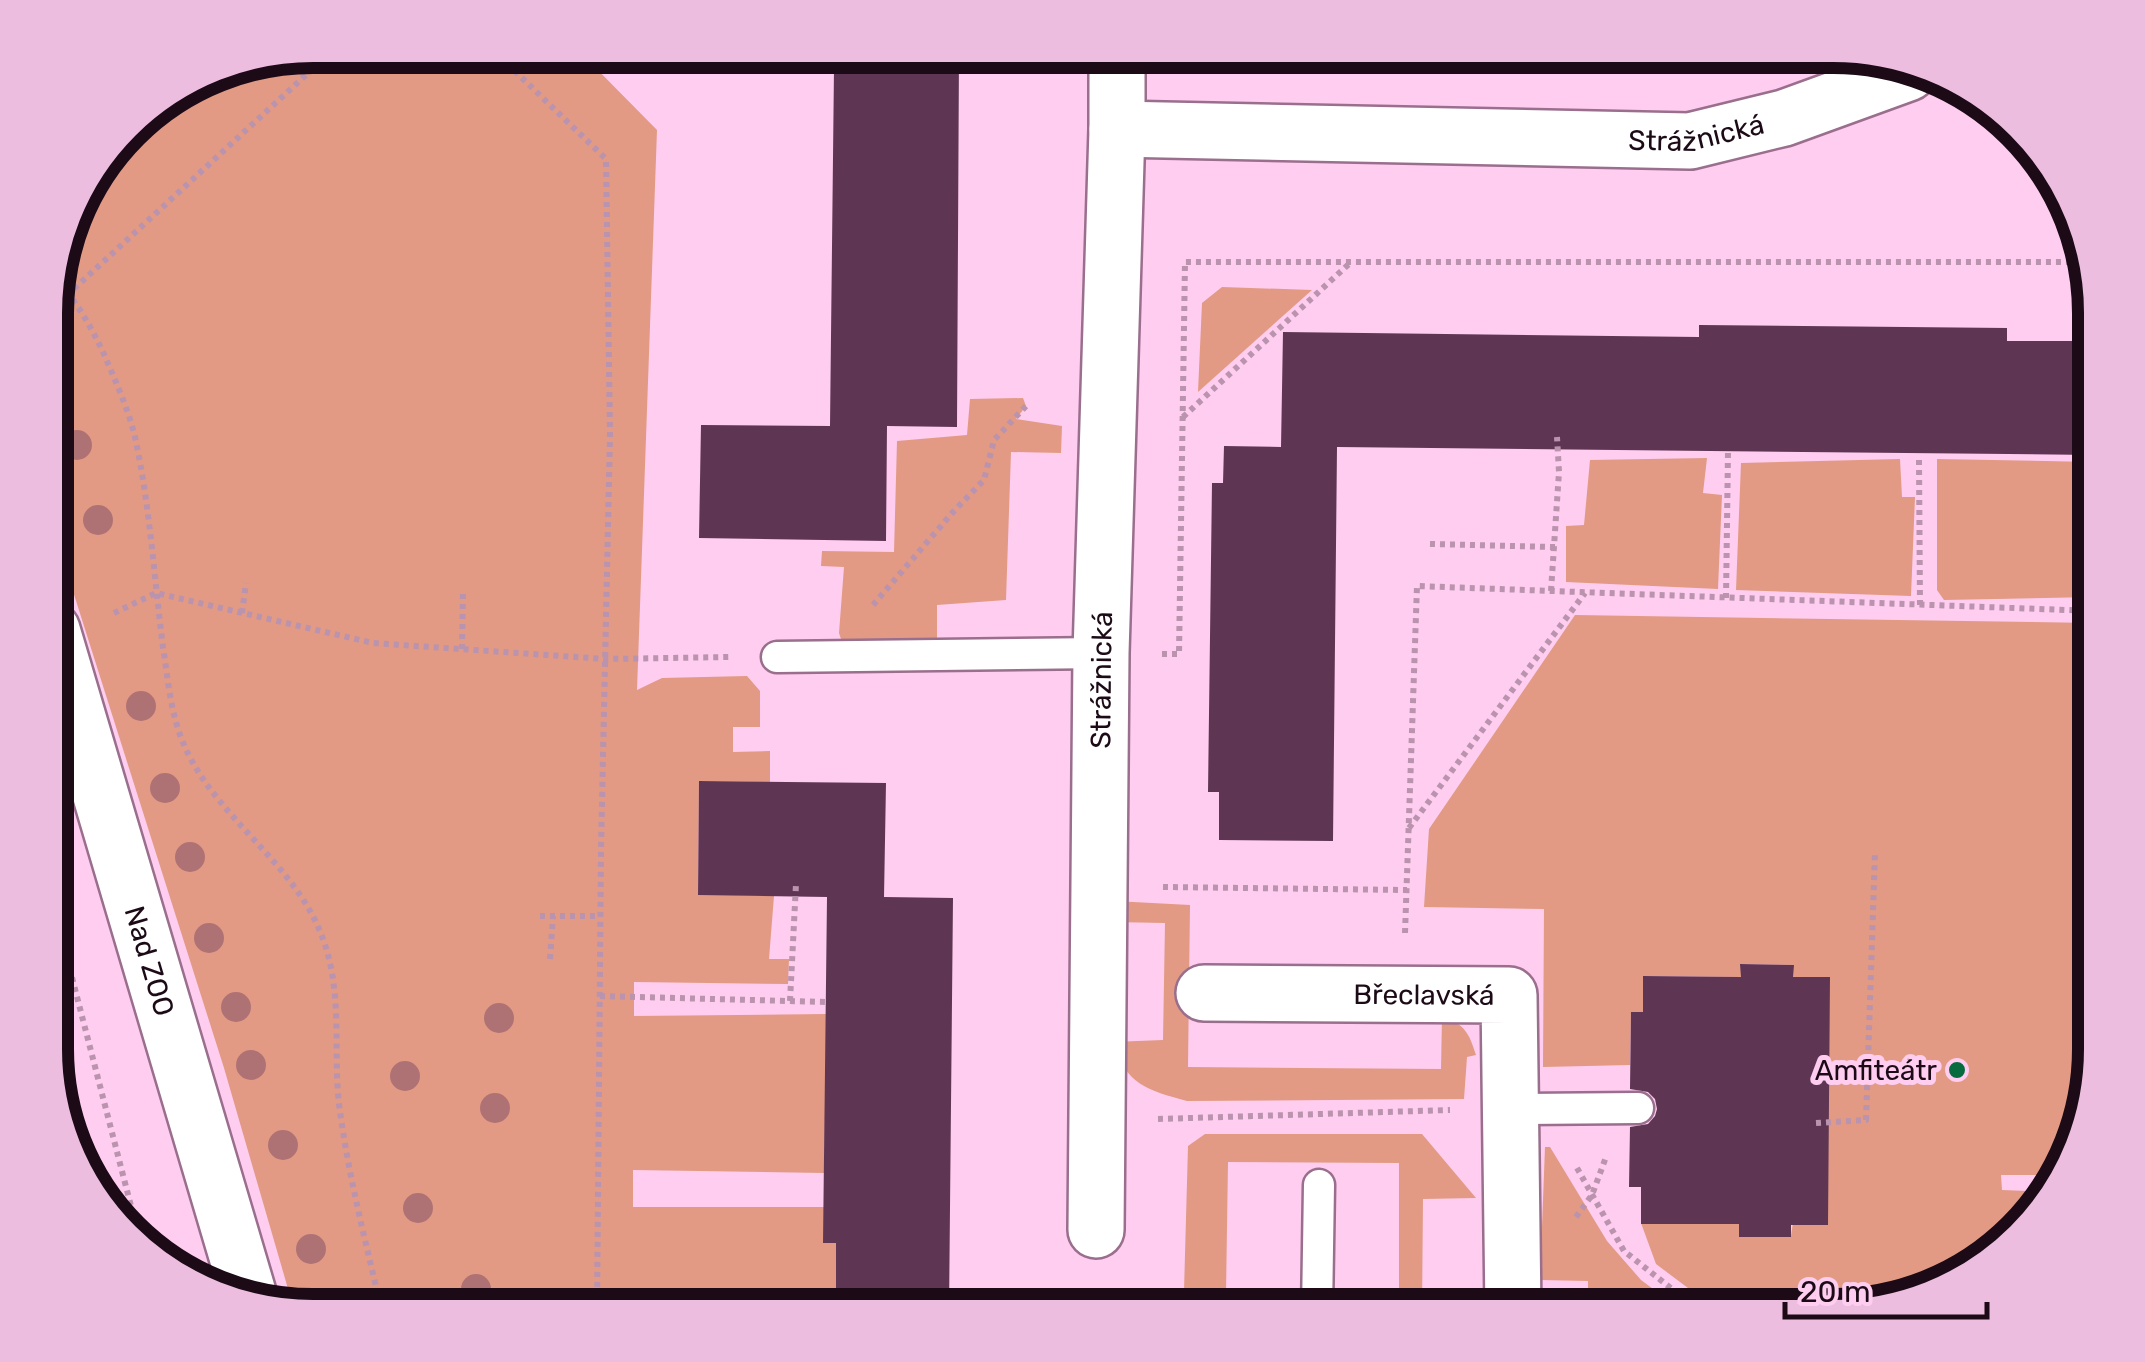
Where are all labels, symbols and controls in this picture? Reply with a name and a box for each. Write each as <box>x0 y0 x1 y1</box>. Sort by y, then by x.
street label: Strážnická <box>1628 107 1767 158</box>
street label: Strážnická <box>1084 611 1119 749</box>
street label: Nad ZOO <box>118 902 182 1020</box>
street label: Břeclavská <box>1353 977 1495 1011</box>
place label: Amfiteátr <box>1815 1054 1937 1087</box>
marker: Amfiteátr <box>1946 1059 1968 1081</box>
scale bar <box>1785 1257 1988 1319</box>
text: 20 m <box>1800 1274 1871 1310</box>

